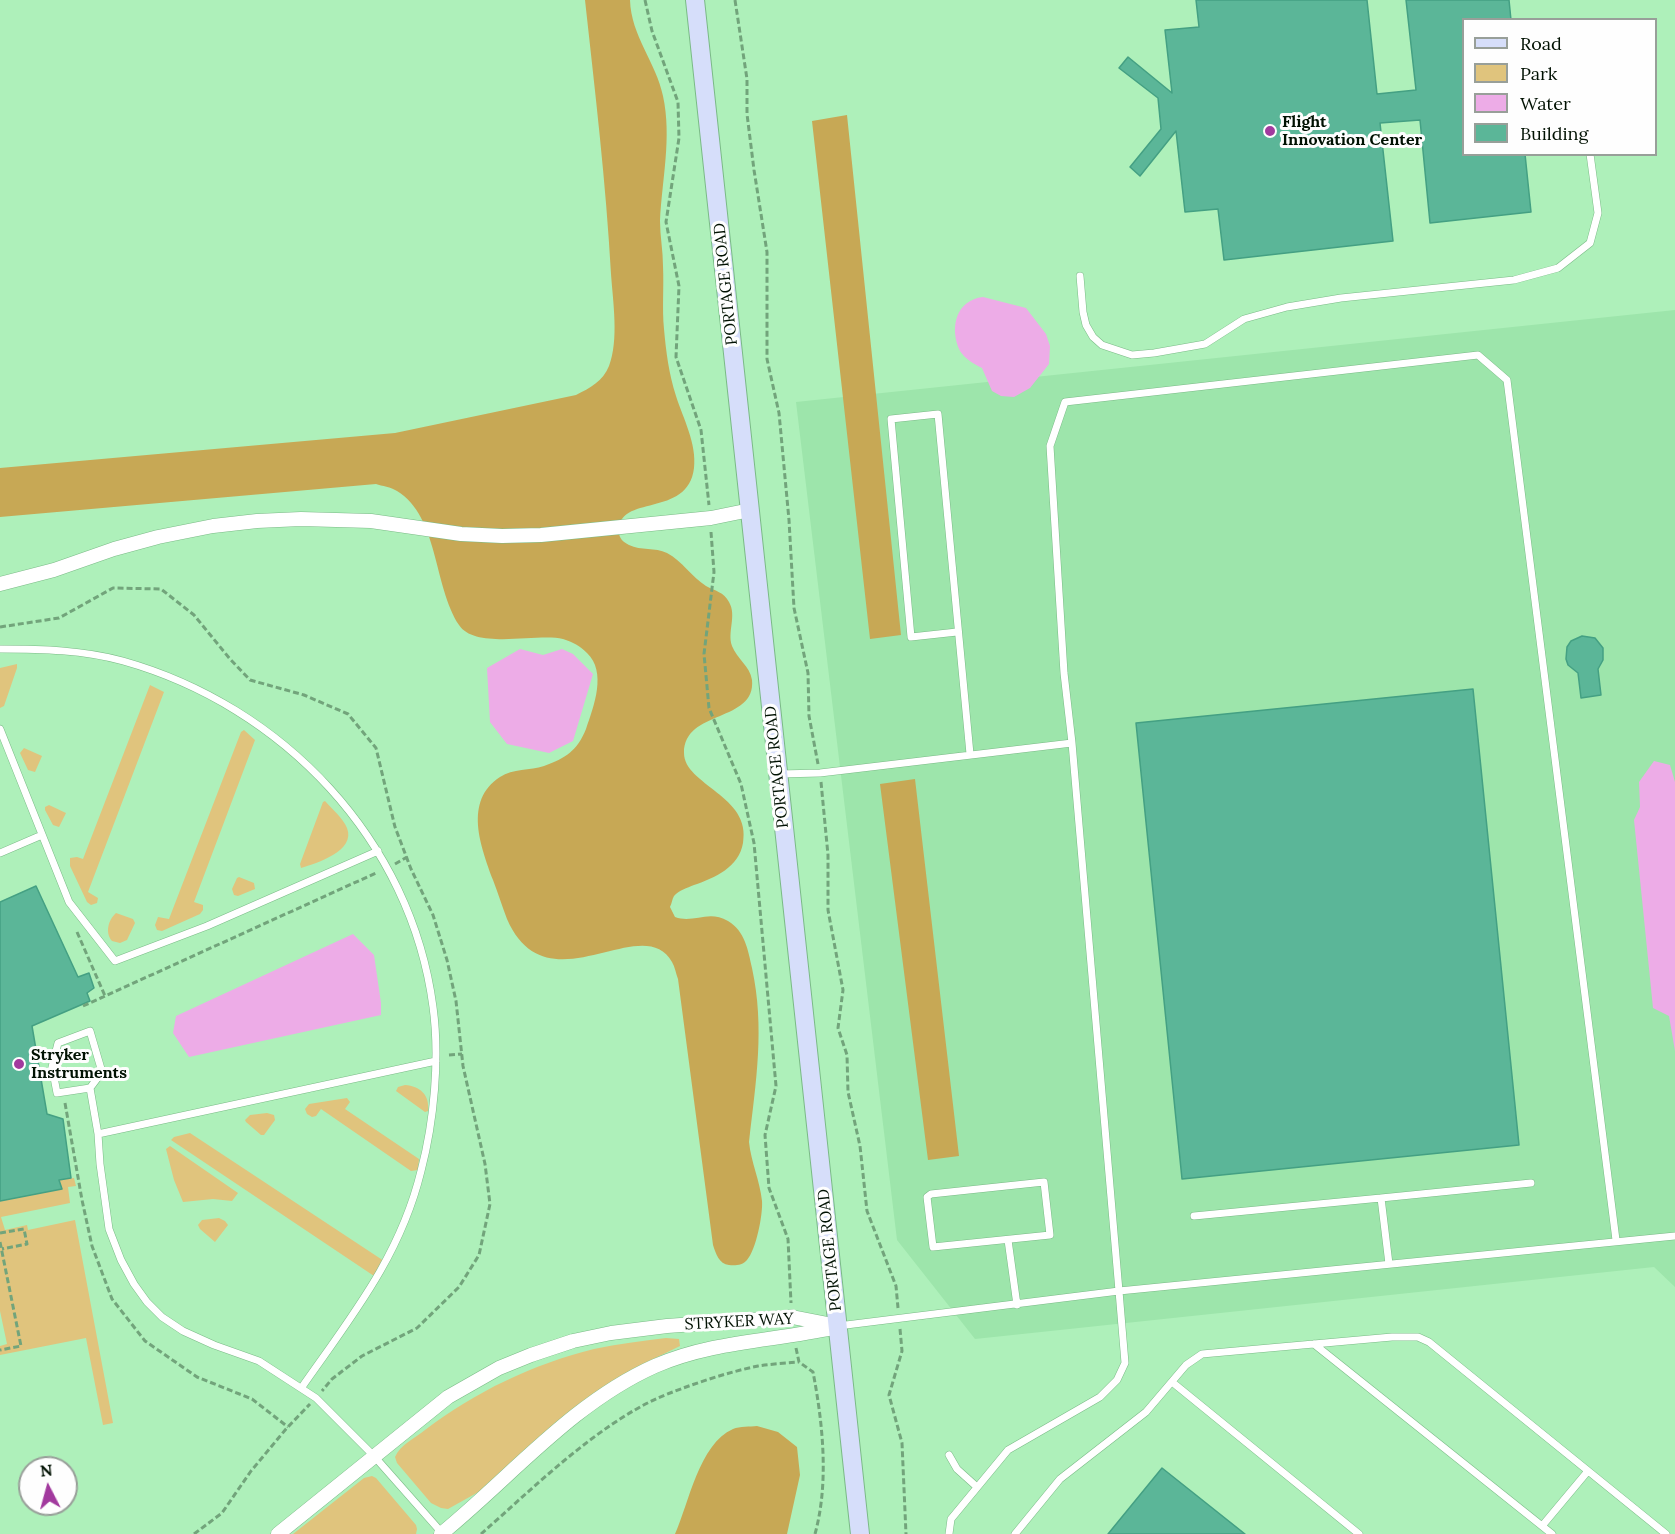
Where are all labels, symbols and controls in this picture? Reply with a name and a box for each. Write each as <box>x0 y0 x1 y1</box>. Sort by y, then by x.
legend <box>1462 18 1657 156</box>
text: Road <box>1520 32 1562 55</box>
text: Park <box>1520 62 1557 85</box>
text: Water <box>1520 92 1571 115</box>
place label: Flight Innovation Center <box>1282 112 1422 150</box>
text: Building <box>1520 122 1588 145</box>
marker: Flight Innovation Center <box>1263 124 1277 138</box>
street label: PORTAGE ROAD <box>710 222 742 346</box>
street label: PORTAGE ROAD <box>761 705 793 829</box>
place label: Stryker Instruments <box>31 1045 127 1083</box>
marker: Stryker Instruments <box>12 1057 26 1071</box>
street label: PORTAGE ROAD <box>814 1188 846 1312</box>
street label: STRYKER WAY <box>684 1310 794 1334</box>
north arrow <box>18 1456 78 1516</box>
text: N <box>39 1459 54 1481</box>

